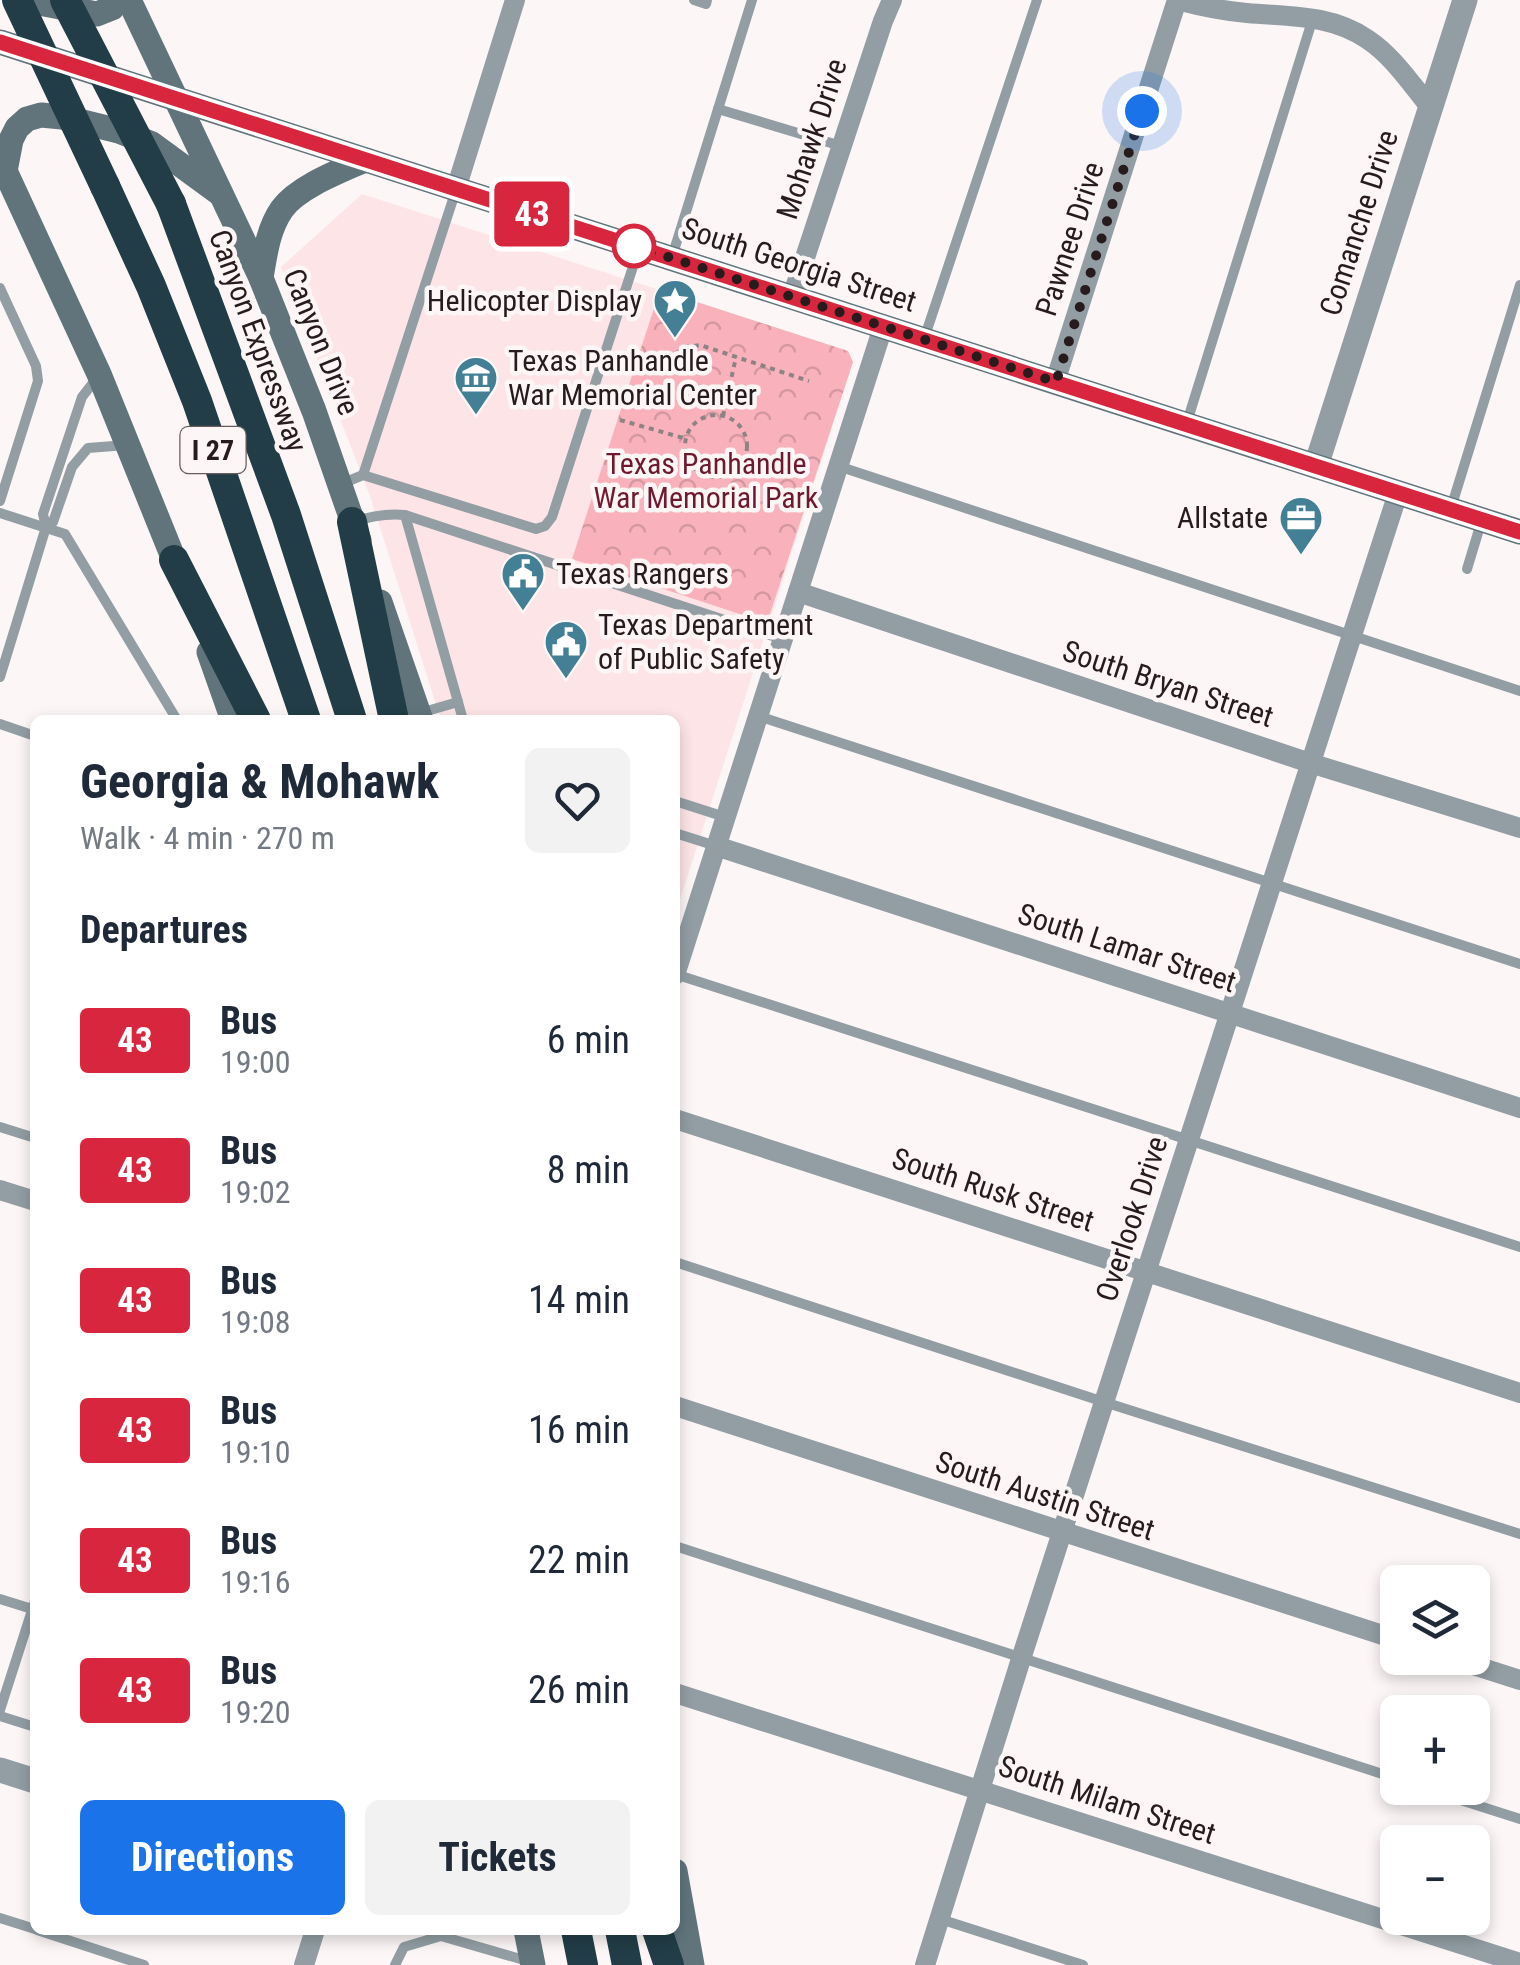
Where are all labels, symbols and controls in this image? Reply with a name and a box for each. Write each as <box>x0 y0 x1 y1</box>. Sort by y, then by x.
street label: Mohawk Drive <box>769 54 854 223</box>
your location <box>1117 86 1167 136</box>
street label: Comanche Drive <box>1312 126 1405 320</box>
street label: Pawnee Drive <box>1028 157 1111 320</box>
line badge: 43 <box>487 182 577 246</box>
text: 43 <box>514 194 550 235</box>
street label: South Georgia Street <box>678 210 921 319</box>
street label: Canyon Expressway <box>202 225 315 457</box>
unlabelled marker <box>613 225 655 267</box>
street label: Canyon Drive <box>276 264 367 420</box>
place icon: Helicopter Display <box>652 278 698 339</box>
place label: Helicopter Display <box>427 283 642 318</box>
place label: Texas Panhandle War Memorial Center <box>508 343 757 412</box>
museum icon: Texas Panhandle War Memorial Center <box>453 355 499 416</box>
road number: I 27 <box>180 427 246 473</box>
park label: Texas Panhandle War Memorial Park <box>594 446 819 515</box>
office icon: Allstate <box>1278 495 1324 556</box>
place label: Allstate <box>1177 500 1268 535</box>
public building icon: Texas Rangers <box>500 551 546 612</box>
place label: Texas Rangers <box>556 556 729 591</box>
place label: Texas Department of Public Safety <box>598 607 814 676</box>
public building icon: Texas Department of Public Safety <box>543 619 589 680</box>
street label: South Bryan Street <box>1058 633 1278 734</box>
button: heart <box>525 748 630 853</box>
text: Georgia & Mohawk <box>80 753 439 810</box>
text: Walk · 4 min · 270 m <box>80 819 335 857</box>
street label: South Lamar Street <box>1014 896 1241 999</box>
text: Departures <box>80 908 248 952</box>
text: Bus <box>220 999 277 1043</box>
text: 6 min <box>547 1018 630 1062</box>
text: 43 <box>117 1020 153 1061</box>
text: 19:00 <box>220 1043 291 1081</box>
text: Bus <box>220 1129 277 1173</box>
street label: Overlook Drive <box>1088 1132 1175 1306</box>
street label: South Rusk Street <box>888 1140 1099 1239</box>
text: 8 min <box>547 1148 630 1192</box>
text: 43 <box>117 1150 153 1191</box>
text: 19:02 <box>220 1173 291 1211</box>
text: Bus <box>220 1259 277 1303</box>
text: 14 min <box>528 1278 630 1322</box>
text: 43 <box>117 1280 153 1321</box>
text: 19:08 <box>220 1303 291 1341</box>
text: Bus <box>220 1389 277 1433</box>
text: 16 min <box>528 1408 630 1452</box>
text: 43 <box>117 1410 153 1451</box>
text: 19:10 <box>220 1433 291 1471</box>
street label: South Austin Street <box>931 1444 1159 1547</box>
text: Bus <box>220 1519 277 1563</box>
text: 22 min <box>528 1538 630 1582</box>
text: 43 <box>117 1540 153 1581</box>
text: 19:16 <box>220 1563 291 1601</box>
map controls <box>1380 1565 1490 1935</box>
button: layers <box>1380 1565 1490 1675</box>
text: Bus <box>220 1649 277 1693</box>
text: 26 min <box>528 1668 630 1712</box>
text: 43 <box>117 1670 153 1711</box>
text: 19:20 <box>220 1693 291 1731</box>
button: + <box>1380 1695 1490 1805</box>
street label: South Milam Street <box>994 1748 1220 1851</box>
button: Directions <box>80 1800 345 1915</box>
button: Tickets <box>365 1800 630 1915</box>
button: − <box>1380 1825 1490 1935</box>

